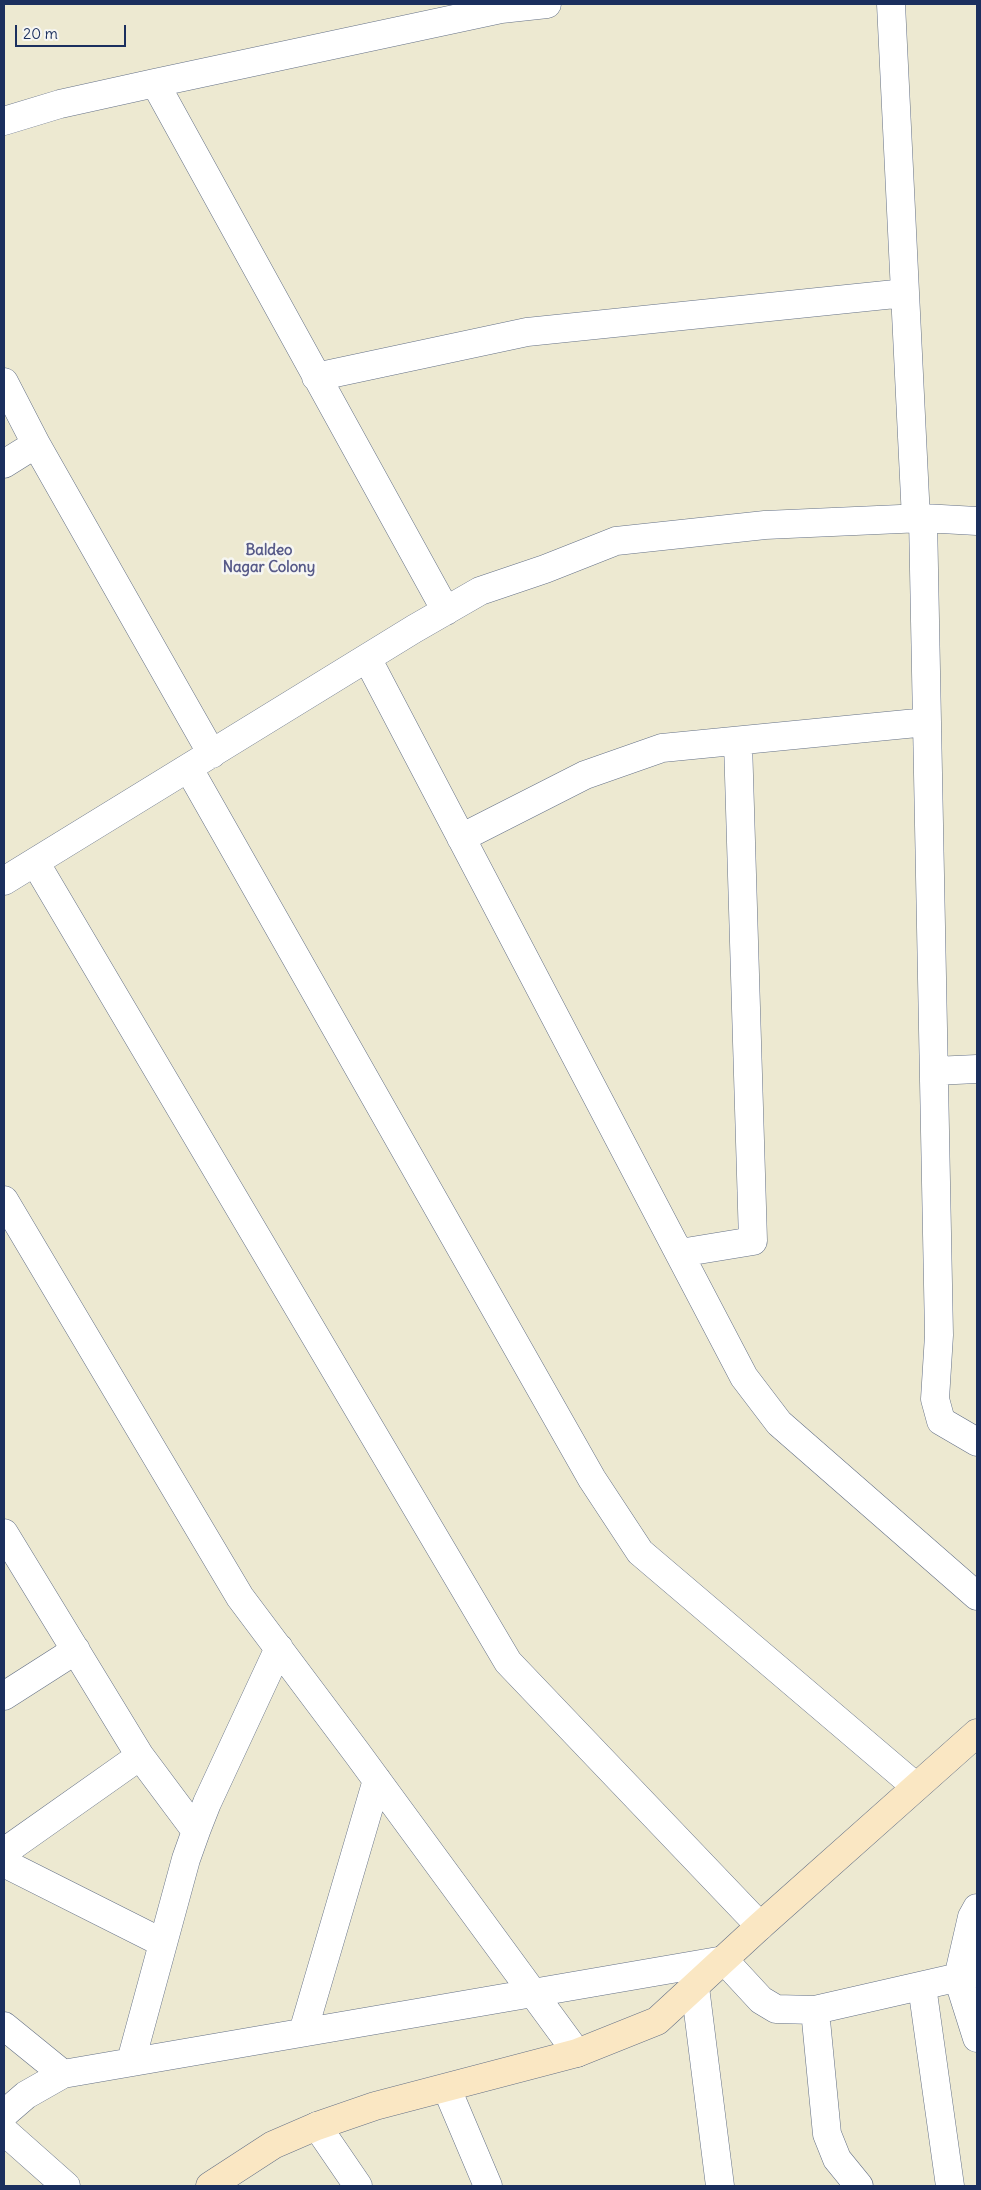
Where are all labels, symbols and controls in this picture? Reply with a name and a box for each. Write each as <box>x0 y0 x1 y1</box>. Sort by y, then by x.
scale bar <box>18 15 129 47</box>
text: 20 m <box>23 24 58 43</box>
district label: Baldeo Nagar Colony <box>223 542 315 577</box>

